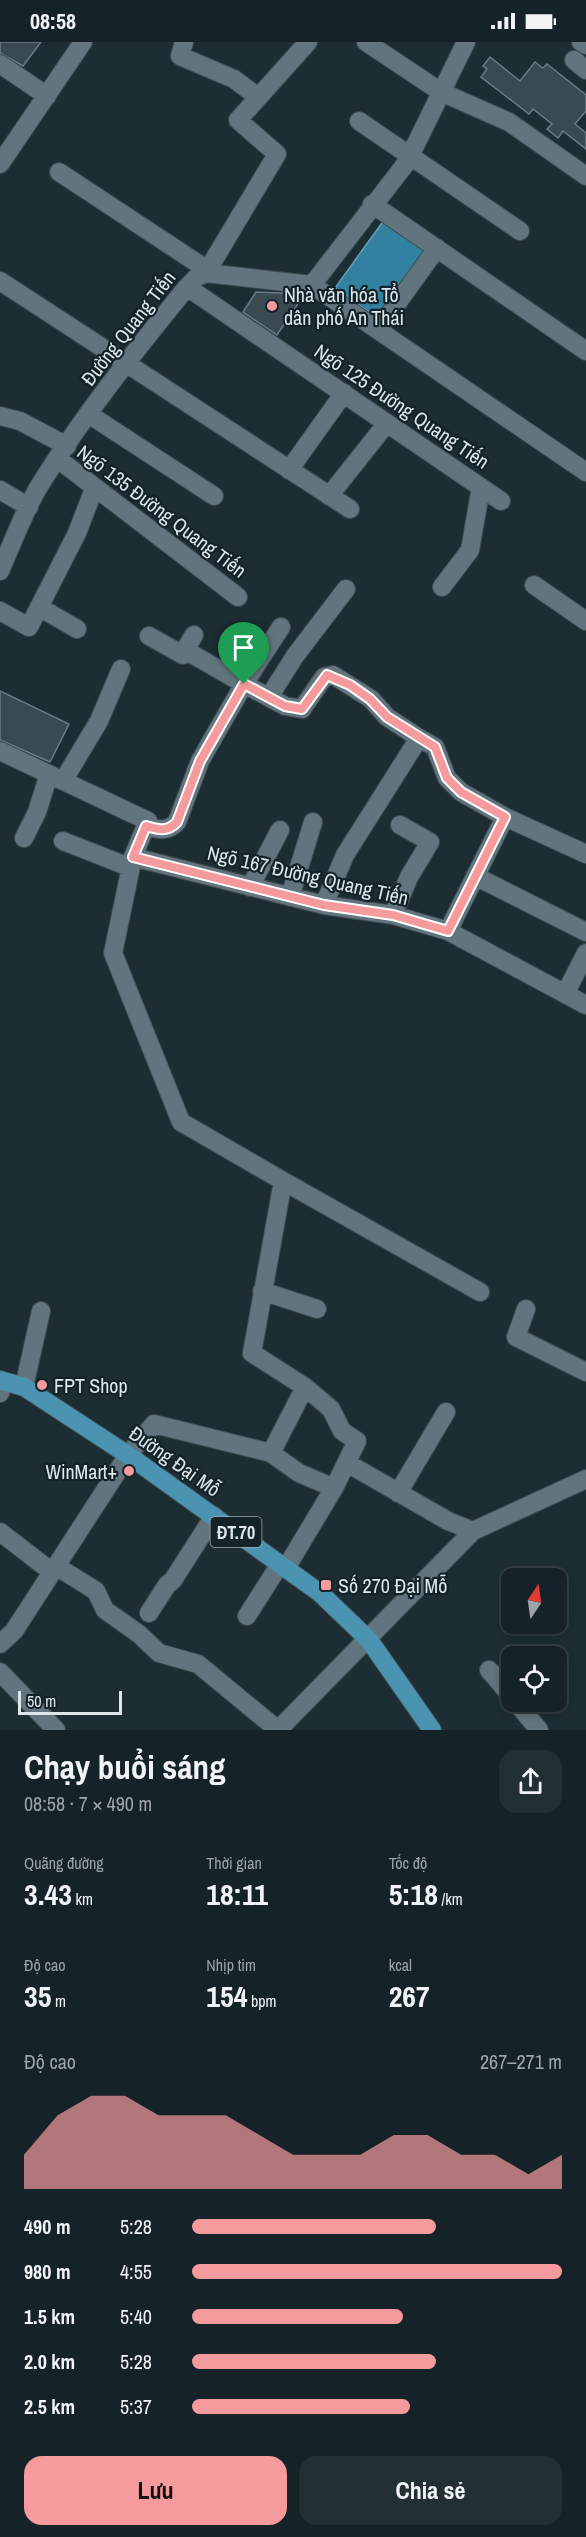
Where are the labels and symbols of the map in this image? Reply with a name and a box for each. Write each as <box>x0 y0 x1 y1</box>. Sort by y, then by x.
street label: Đường Quang Tiến <box>75 265 181 391</box>
place label: Nhà văn hóa Tổ dân phố An Thái <box>284 281 404 331</box>
marker: Nhà văn hóa Tổ dân phố An Thái <box>265 299 279 313</box>
street label: Ngõ 125 Đường Quang Tiến <box>309 337 495 475</box>
street label: Ngõ 135 Đường Quang Tiến <box>72 438 252 584</box>
pin <box>218 622 269 684</box>
street label: Ngõ 167 Đường Quang Tiến <box>205 839 411 911</box>
place label: FPT Shop <box>54 1372 128 1399</box>
marker: FPT Shop <box>35 1378 49 1392</box>
street label: Đường Đại Mỗ <box>124 1420 226 1502</box>
place label: WinMart+ <box>45 1458 117 1485</box>
marker: WinMart+ <box>122 1464 136 1478</box>
road number: ĐT.70 <box>210 1517 262 1547</box>
north arrow <box>501 1568 567 1634</box>
place label: Số 270 Đại Mỗ <box>338 1572 447 1599</box>
marker: Số 270 Đại Mỗ <box>319 1578 333 1592</box>
scale bar <box>18 1688 122 1716</box>

